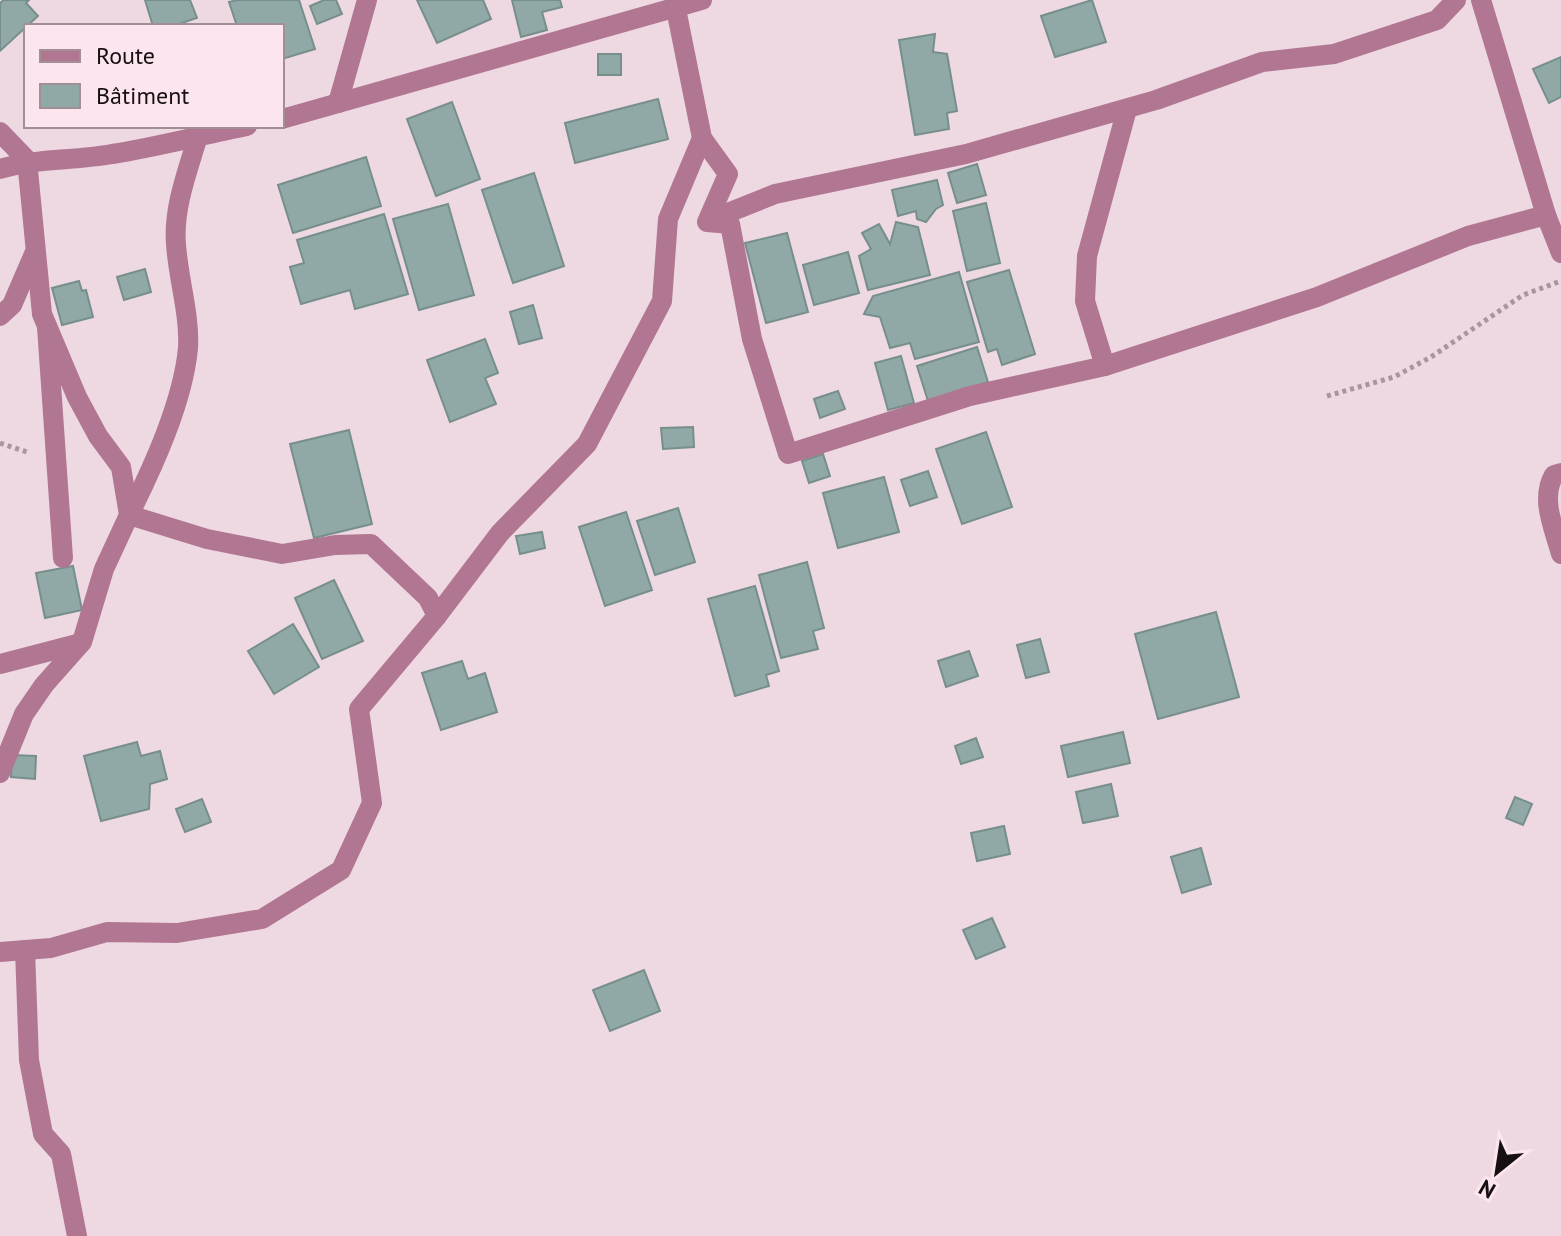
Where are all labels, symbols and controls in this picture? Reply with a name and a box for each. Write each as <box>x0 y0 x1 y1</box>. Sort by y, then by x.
legend <box>24 24 284 128</box>
text: Route <box>96 40 155 71</box>
text: Bâtiment <box>96 80 189 111</box>
north arrow <box>1457 1132 1537 1212</box>
text: N <box>1474 1174 1500 1205</box>

